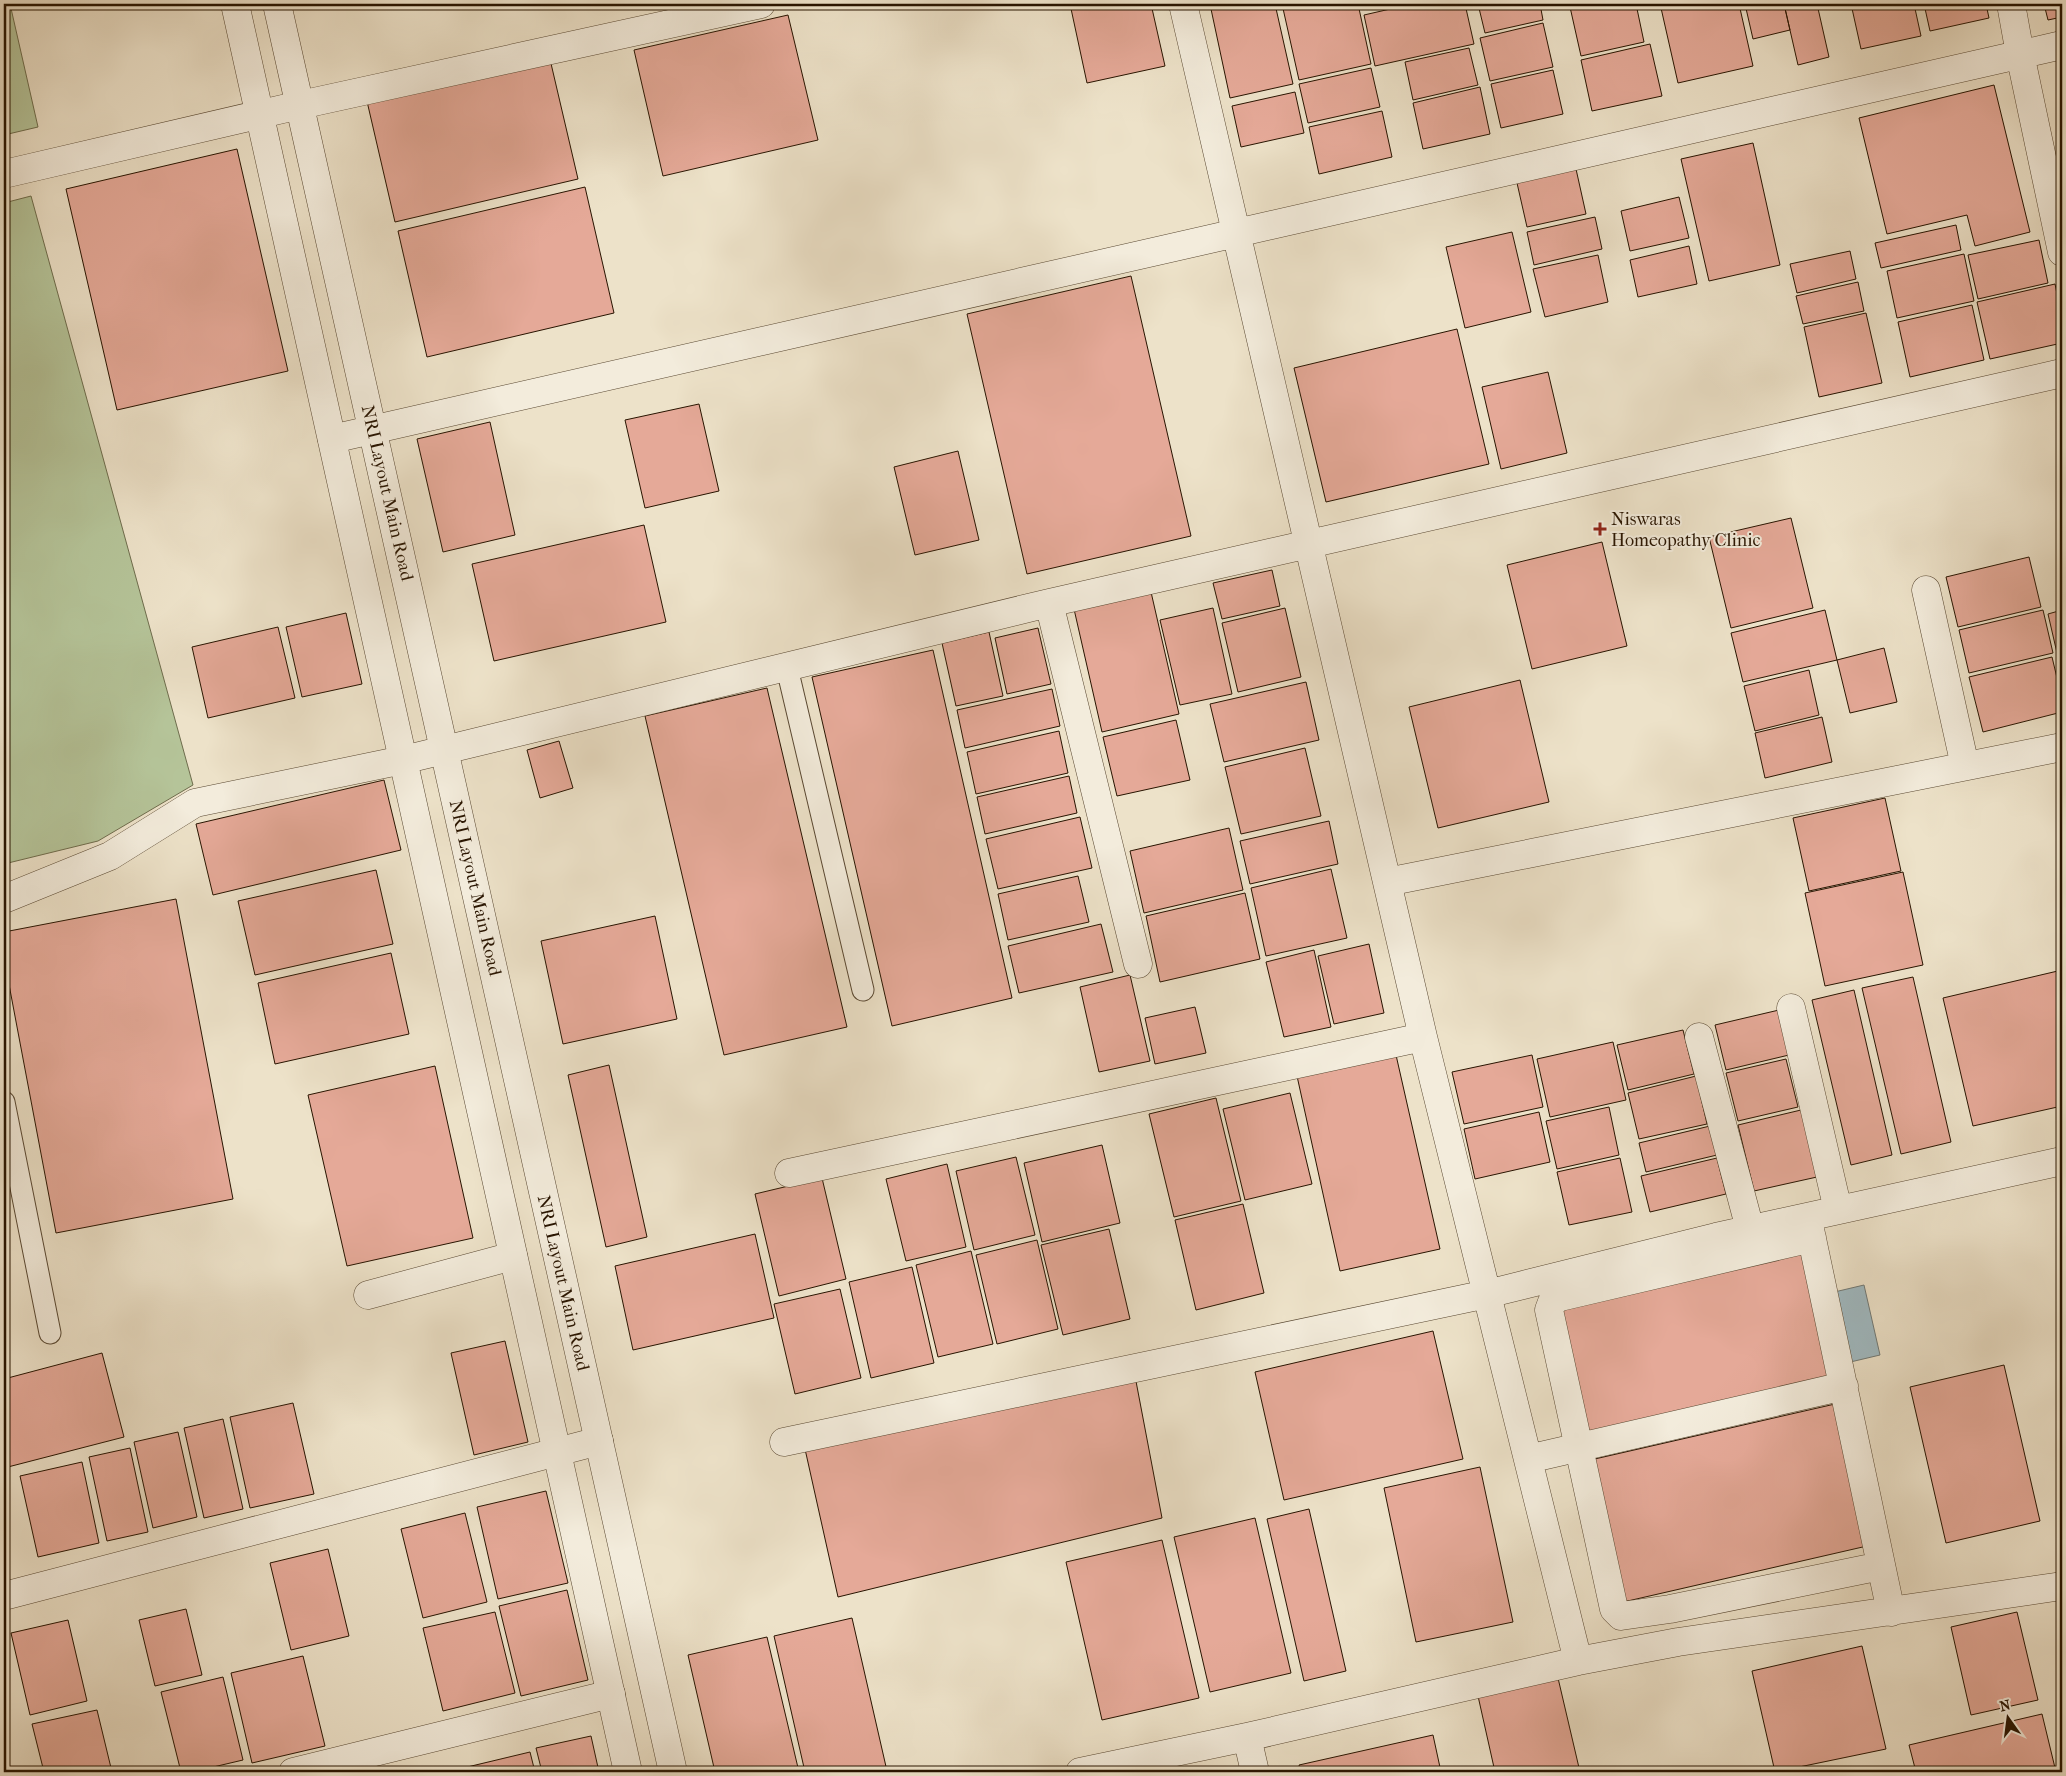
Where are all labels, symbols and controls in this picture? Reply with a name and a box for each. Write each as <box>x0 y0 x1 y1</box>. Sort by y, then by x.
street label: NRI Layout Main Road <box>357 403 417 583</box>
place label: Niswaras Homeopathy Clinic <box>1611 509 1760 551</box>
marker: Niswaras Homeopathy Clinic <box>1593 522 1607 536</box>
street label: NRI Layout Main Road <box>445 798 505 978</box>
street label: NRI Layout Main Road <box>533 1193 593 1373</box>
north arrow <box>1984 1694 2034 1744</box>
text: N <box>1998 1696 2013 1715</box>

